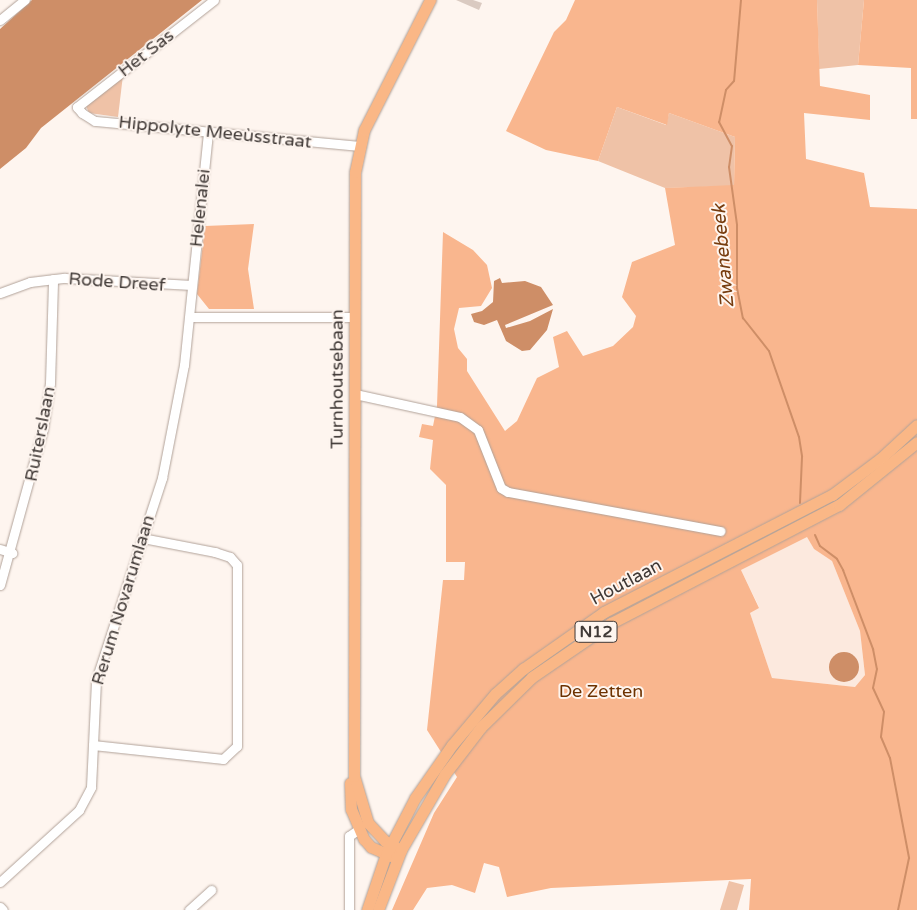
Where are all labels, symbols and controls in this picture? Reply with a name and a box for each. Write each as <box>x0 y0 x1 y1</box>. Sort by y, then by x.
street label: Het Sas <box>114 25 178 81</box>
street label: Hippolyte Meeùsstraat <box>117 111 313 153</box>
street label: Helenalei <box>185 168 215 248</box>
water label: Zwanebeek <box>708 203 740 309</box>
street label: Rode Dreef <box>68 268 166 296</box>
street label: Turnhoutsebaan <box>326 309 348 449</box>
street label: Ruiterslaan <box>20 385 60 483</box>
street label: Rerum Novarumlaan <box>87 512 159 688</box>
street label: Houtlaan <box>587 554 665 610</box>
road number: N12 <box>574 618 618 646</box>
park label: De Zetten <box>559 680 643 702</box>

